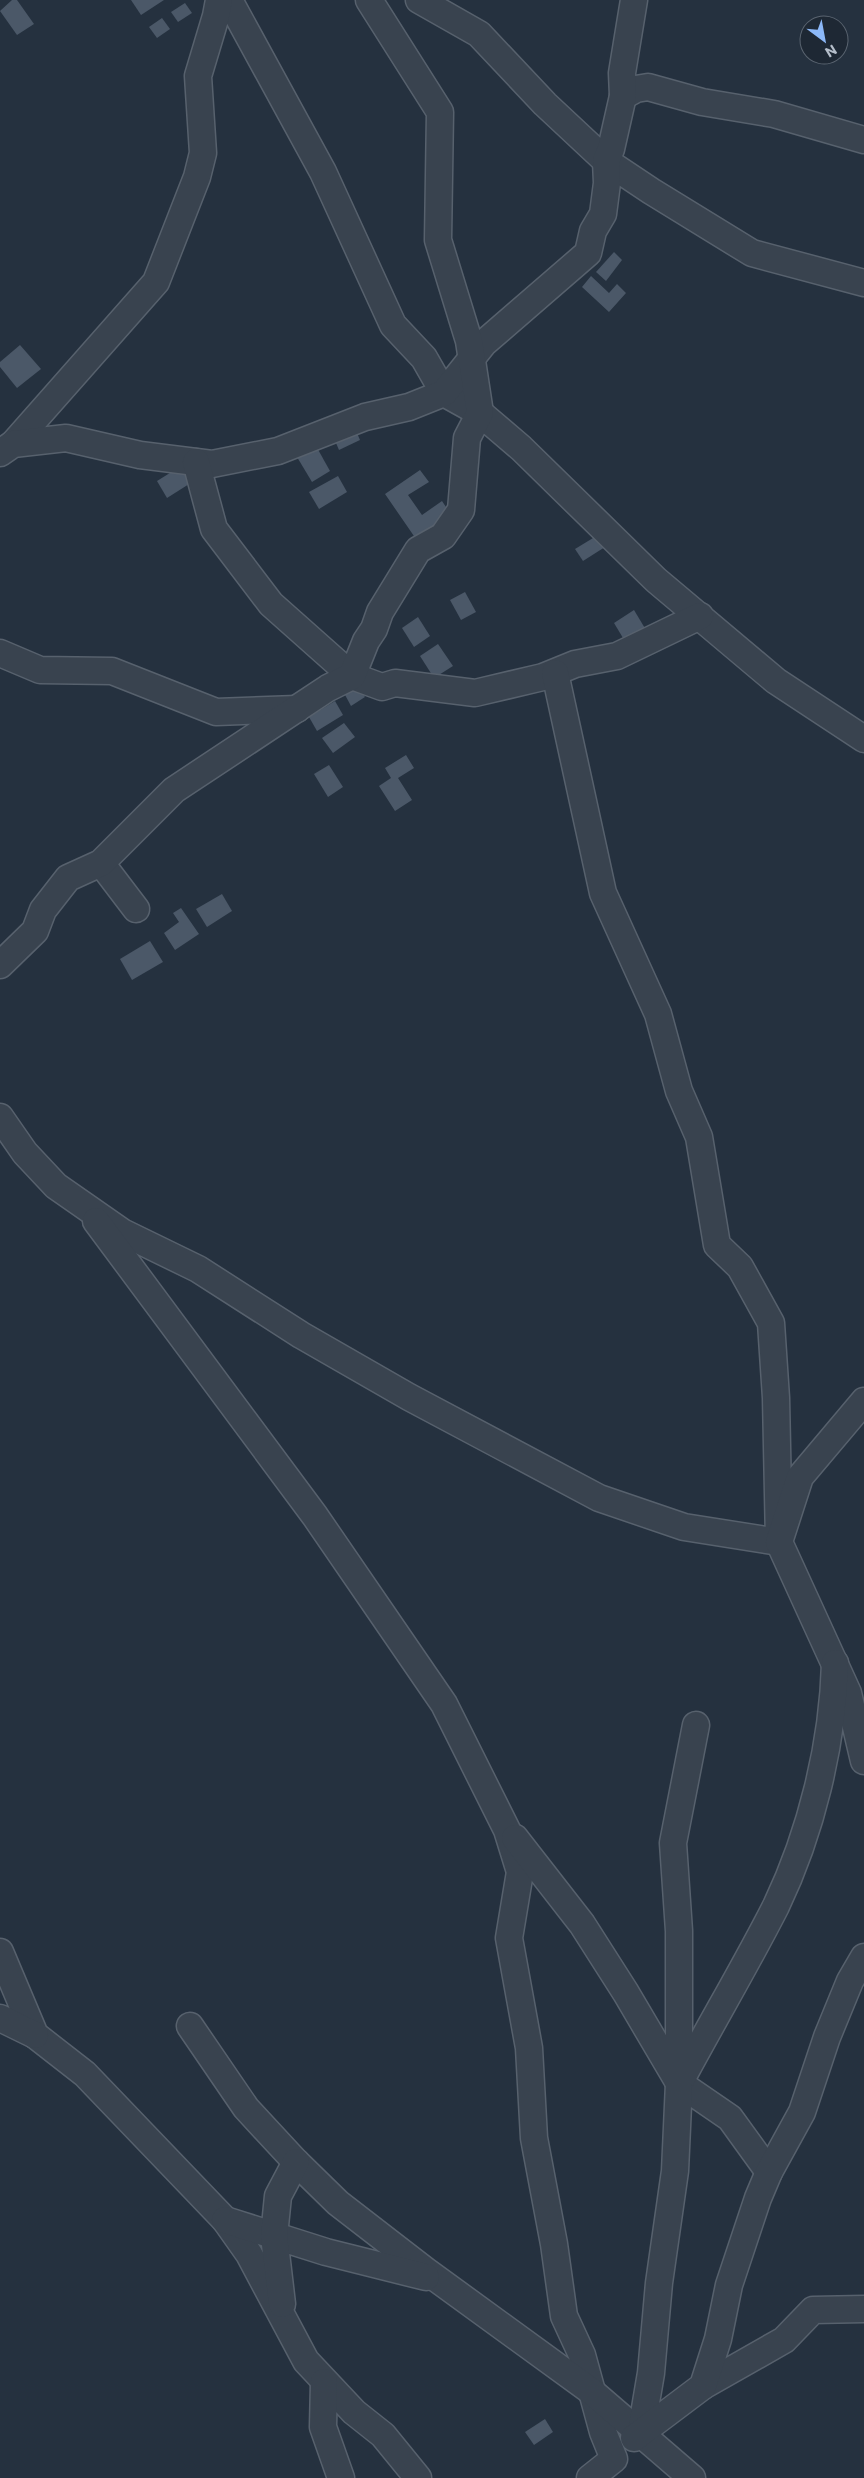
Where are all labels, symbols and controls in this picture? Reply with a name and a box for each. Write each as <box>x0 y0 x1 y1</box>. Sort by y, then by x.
north arrow <box>799 15 849 65</box>
text: N <box>822 41 840 61</box>

